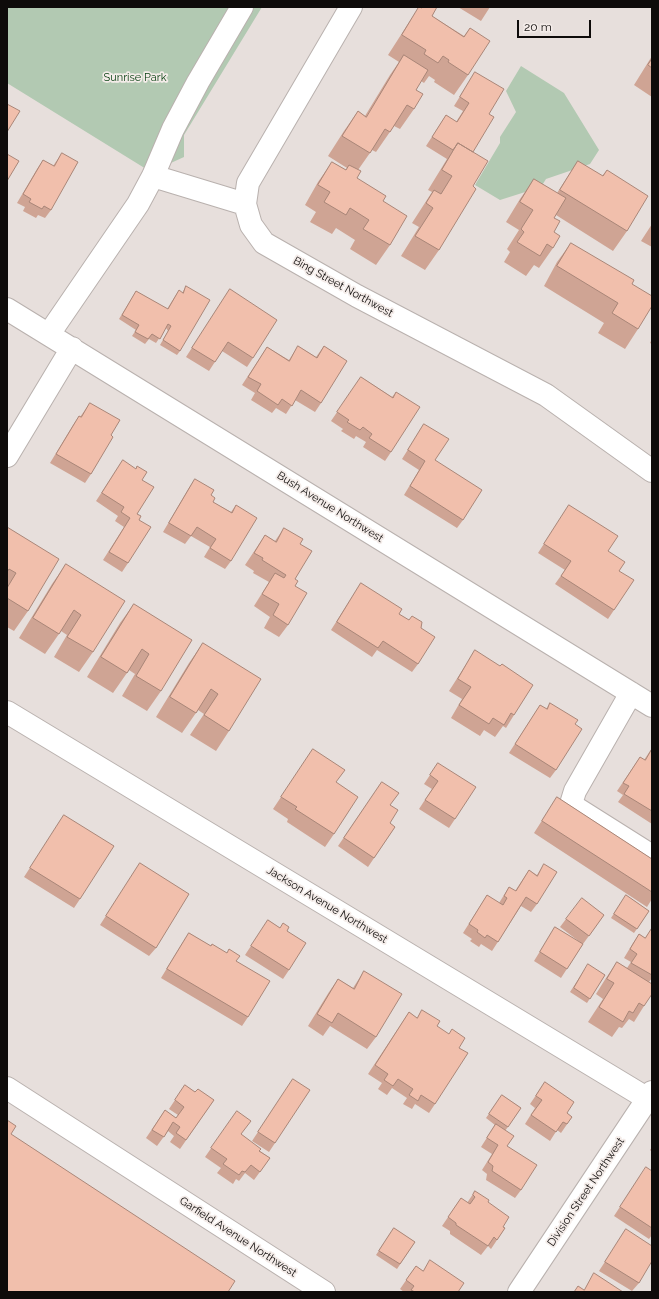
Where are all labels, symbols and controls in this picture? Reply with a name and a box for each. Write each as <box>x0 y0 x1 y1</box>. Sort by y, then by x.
scale bar <box>519 12 593 38</box>
text: 20 m <box>524 20 552 34</box>
park label: Sunrise Park <box>104 71 166 85</box>
street label: Bing Street Northwest <box>291 254 395 320</box>
street label: Bush Avenue Northwest <box>274 469 386 545</box>
street label: Jackson Avenue Northwest <box>264 864 390 946</box>
street label: Division Street Northwest <box>545 1135 627 1249</box>
street label: Garfield Avenue Northwest <box>177 1194 299 1280</box>

